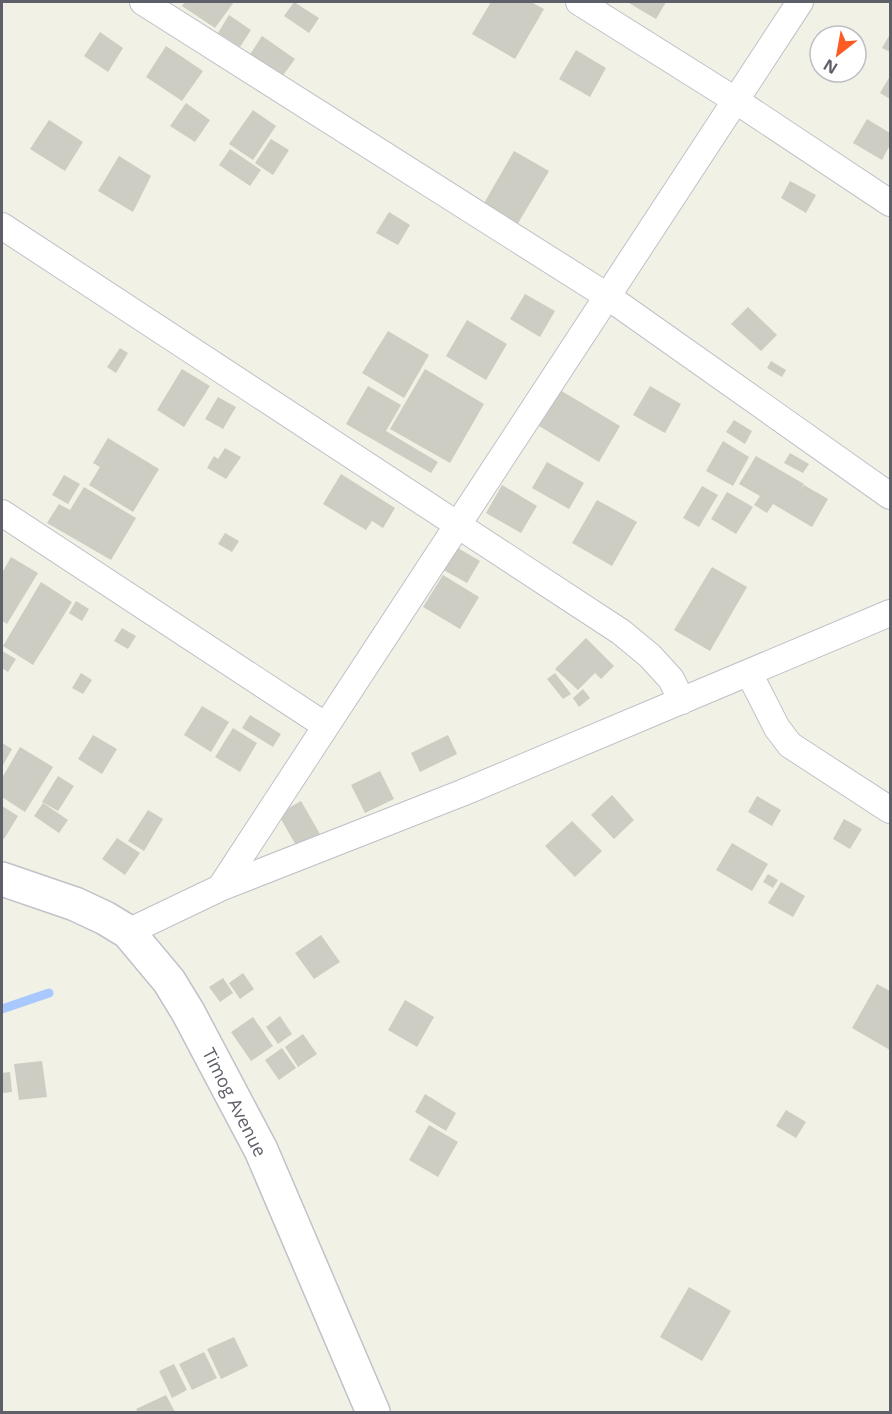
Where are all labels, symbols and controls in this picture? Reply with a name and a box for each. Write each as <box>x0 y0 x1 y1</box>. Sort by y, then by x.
north arrow <box>808 24 868 84</box>
text: N <box>819 54 842 80</box>
street label: Timog Avenue <box>197 1044 273 1160</box>

